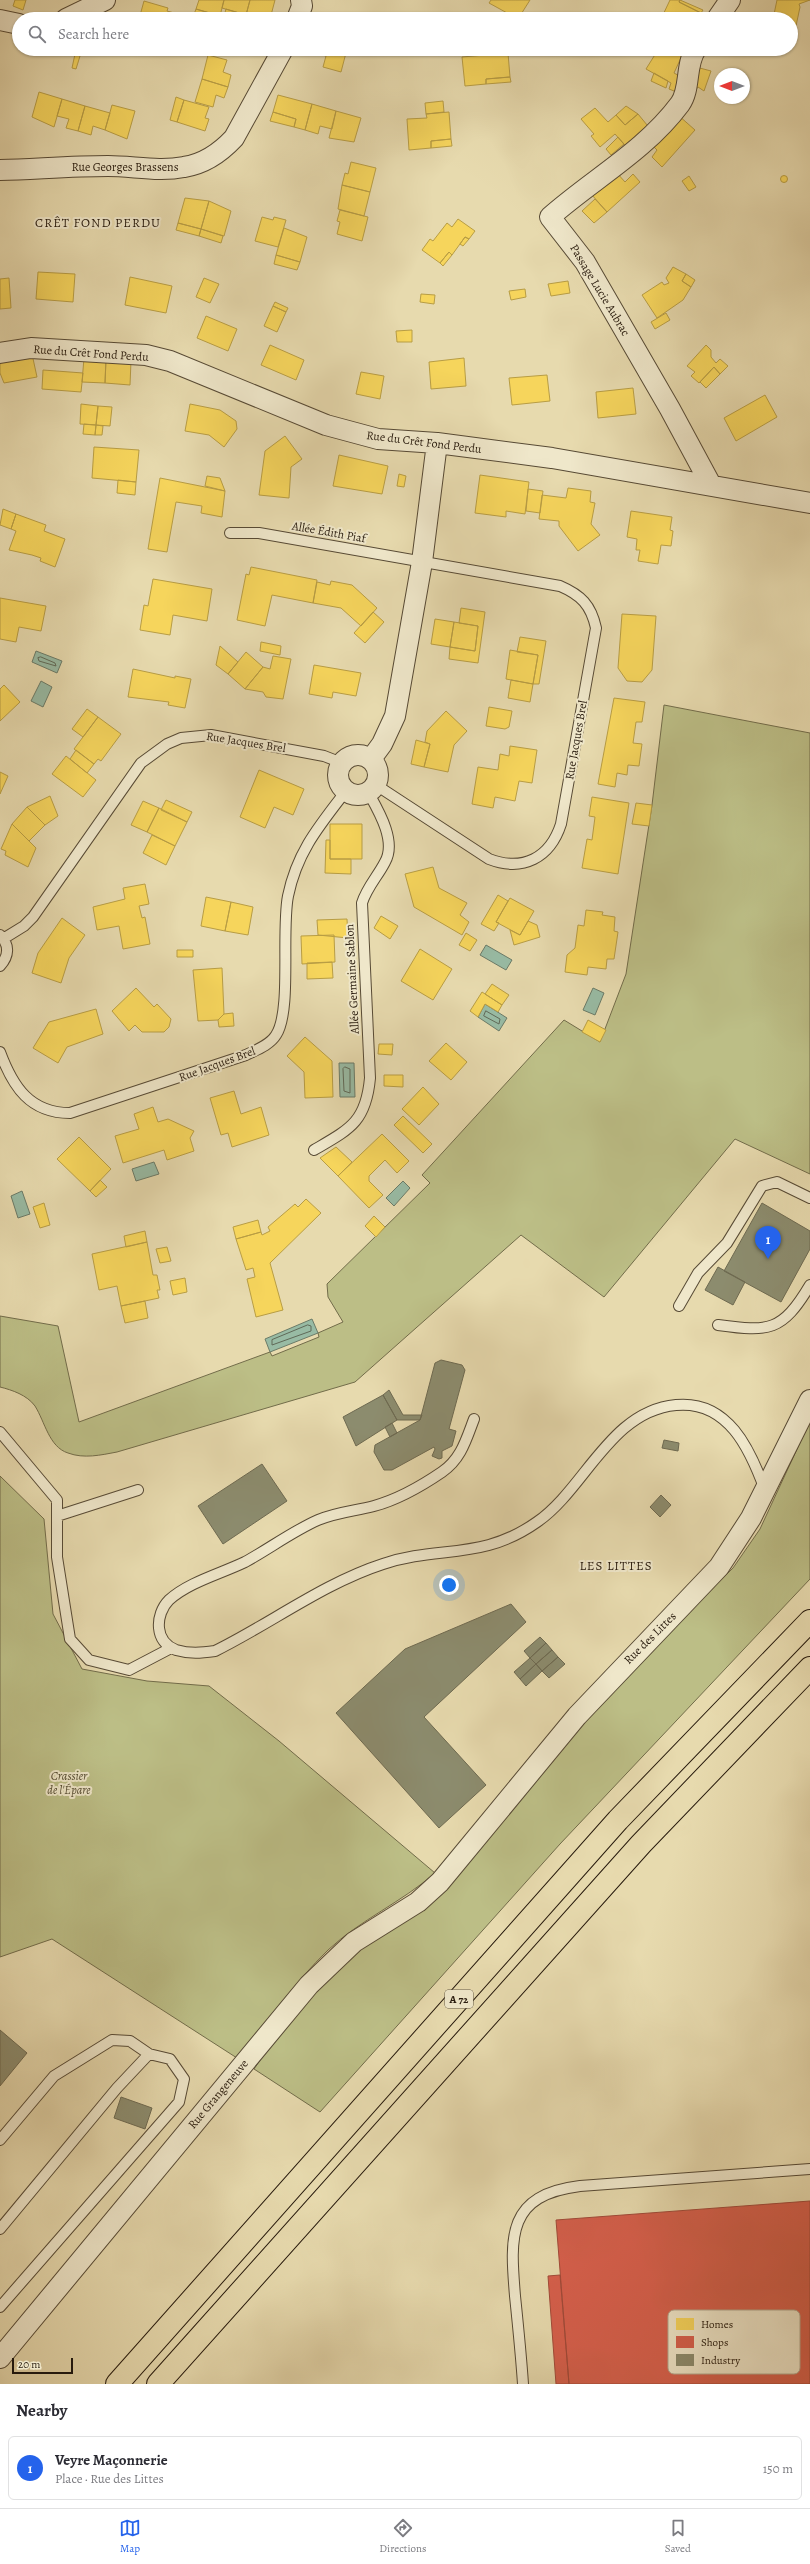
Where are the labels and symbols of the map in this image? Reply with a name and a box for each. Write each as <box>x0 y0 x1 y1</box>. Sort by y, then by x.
north arrow <box>714 68 750 104</box>
street label: Rue Georges Brassens <box>71 159 179 175</box>
district label: CRÊT FOND PERDU <box>35 214 161 231</box>
street label: Passage Lucie Aubrac <box>566 241 634 339</box>
street label: Rue du Crêt Fond Perdu <box>33 341 150 365</box>
street label: Rue du Crêt Fond Perdu <box>366 427 483 457</box>
street label: Allée Édith Piaf <box>290 517 369 547</box>
street label: Rue Jacques Brel <box>561 699 591 781</box>
street label: Rue Jacques Brel <box>205 728 287 756</box>
street label: Allée Germaine Sablon <box>341 923 363 1035</box>
street label: Rue Jacques Brel <box>176 1043 258 1085</box>
pin: 1 <box>755 1226 781 1259</box>
district label: LES LITTES <box>579 1557 653 1574</box>
your location <box>439 1575 459 1595</box>
street label: Rue des Littes <box>620 1608 680 1668</box>
park label: Crassier de l'Épare <box>47 1768 91 1798</box>
road number: A 72 <box>445 1990 473 2008</box>
street label: Rue Grangeneuve <box>184 2056 252 2132</box>
legend <box>668 2310 800 2374</box>
text: Homes <box>701 2317 733 2332</box>
text: Shops <box>701 2335 728 2350</box>
text: Industry <box>701 2353 740 2368</box>
scale bar <box>12 2356 73 2375</box>

